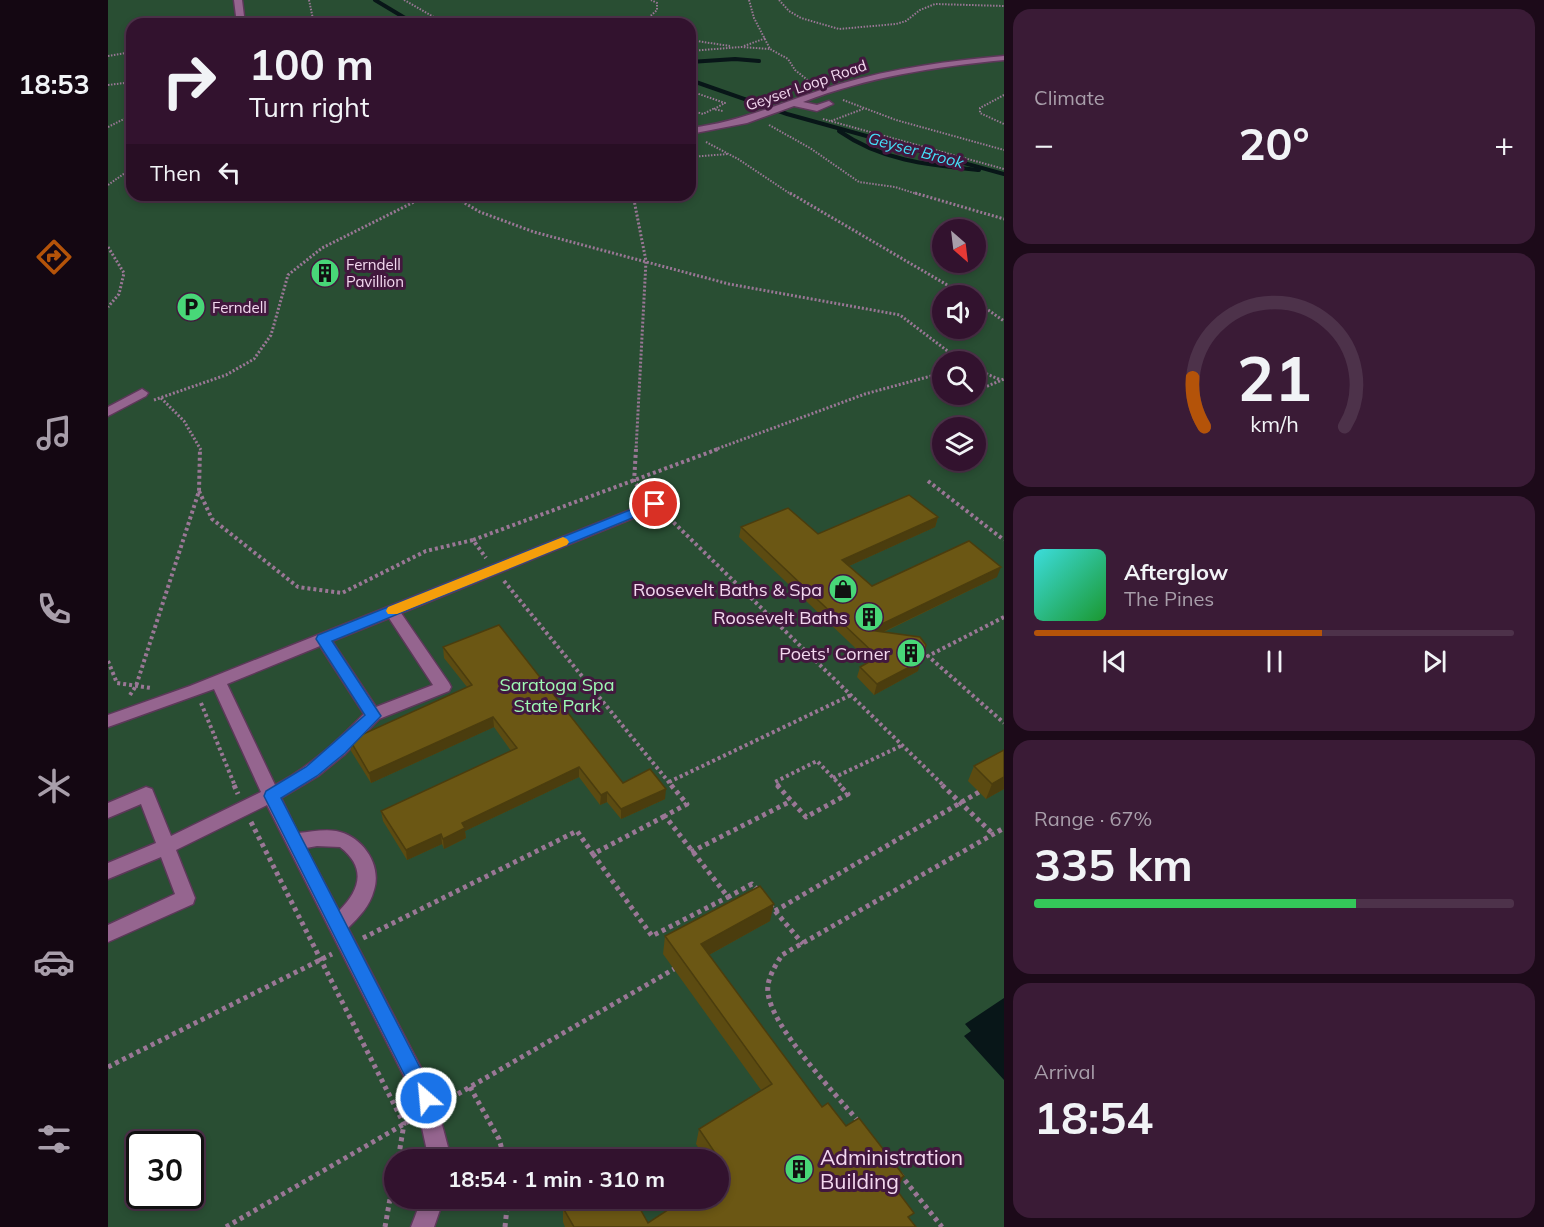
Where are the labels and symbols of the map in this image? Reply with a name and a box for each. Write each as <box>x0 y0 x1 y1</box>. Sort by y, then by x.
street label: Geyser Loop Road <box>743 55 869 115</box>
water label: Geyser Brook <box>866 128 967 173</box>
north arrow <box>932 219 986 273</box>
place label: Ferndell Pavillion <box>346 255 404 291</box>
building icon: Ferndell Pavillion <box>309 257 341 289</box>
parking icon: Ferndell <box>175 291 207 323</box>
place label: Ferndell <box>212 298 267 317</box>
pin <box>629 478 680 529</box>
shop icon: Roosevelt Baths & Spa <box>827 573 859 605</box>
place label: Roosevelt Baths & Spa <box>633 578 822 601</box>
building icon: Roosevelt Baths <box>853 601 885 633</box>
place label: Roosevelt Baths <box>713 606 848 629</box>
building icon: Poets' Corner <box>895 637 927 669</box>
place label: Poets' Corner <box>779 642 890 665</box>
park label: Saratoga Spa State Park <box>500 673 614 717</box>
position arrow <box>394 1066 458 1130</box>
speed limit sign: 30 <box>126 1131 204 1209</box>
place label: Administration Building <box>820 1144 963 1194</box>
building icon: Administration Building <box>783 1153 815 1185</box>

